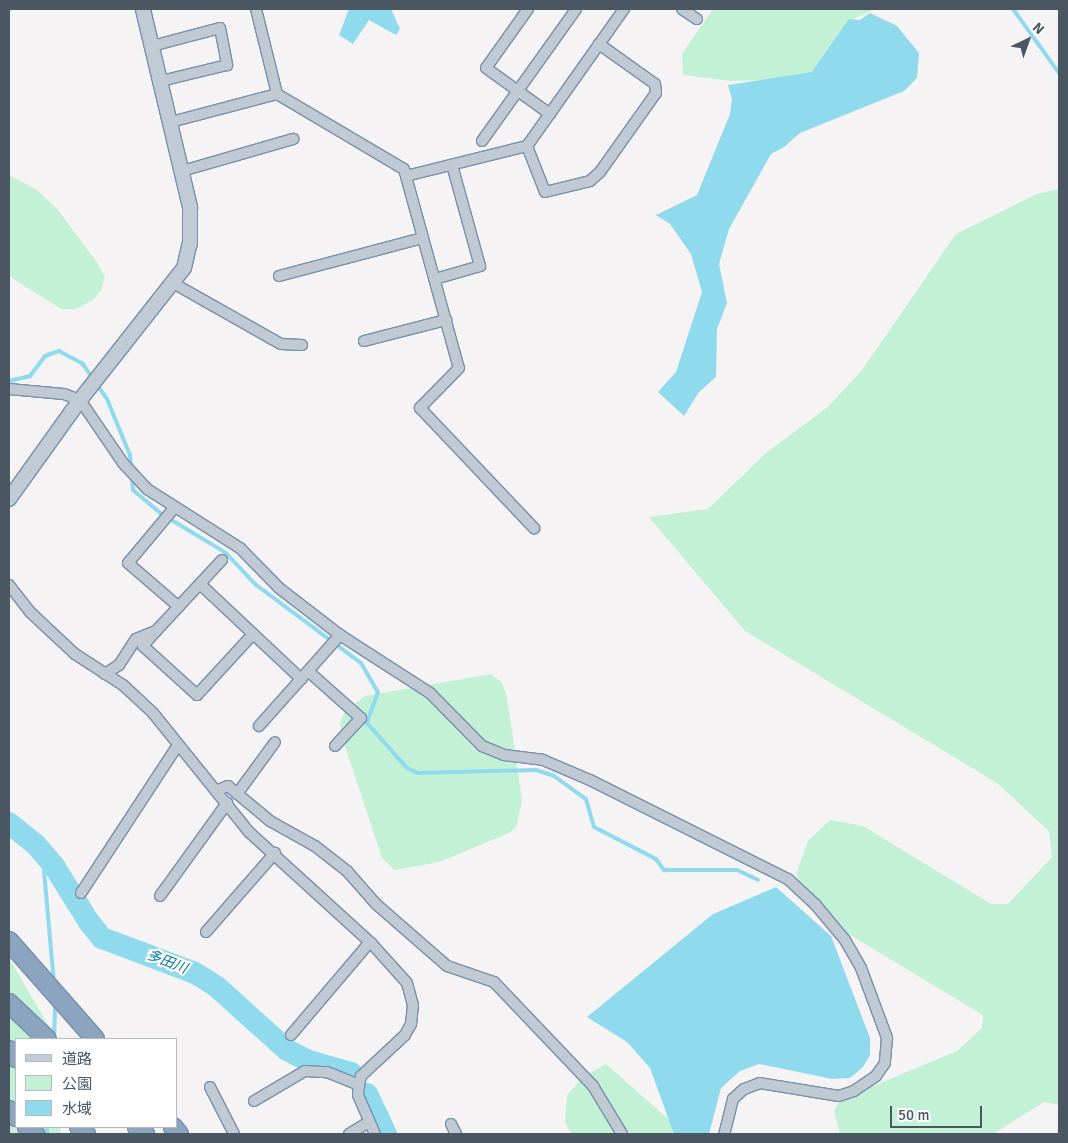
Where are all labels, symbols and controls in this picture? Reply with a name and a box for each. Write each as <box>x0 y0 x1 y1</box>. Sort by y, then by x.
north arrow <box>1003 15 1053 65</box>
text: N <box>1029 19 1048 38</box>
water label: 多田川 <box>144 947 190 977</box>
legend <box>15 1038 178 1128</box>
text: 道路 <box>62 1050 92 1068</box>
text: 公園 <box>62 1075 92 1093</box>
scale bar <box>893 1096 986 1128</box>
text: 水域 <box>62 1100 92 1118</box>
text: 50 m <box>898 1106 929 1124</box>

